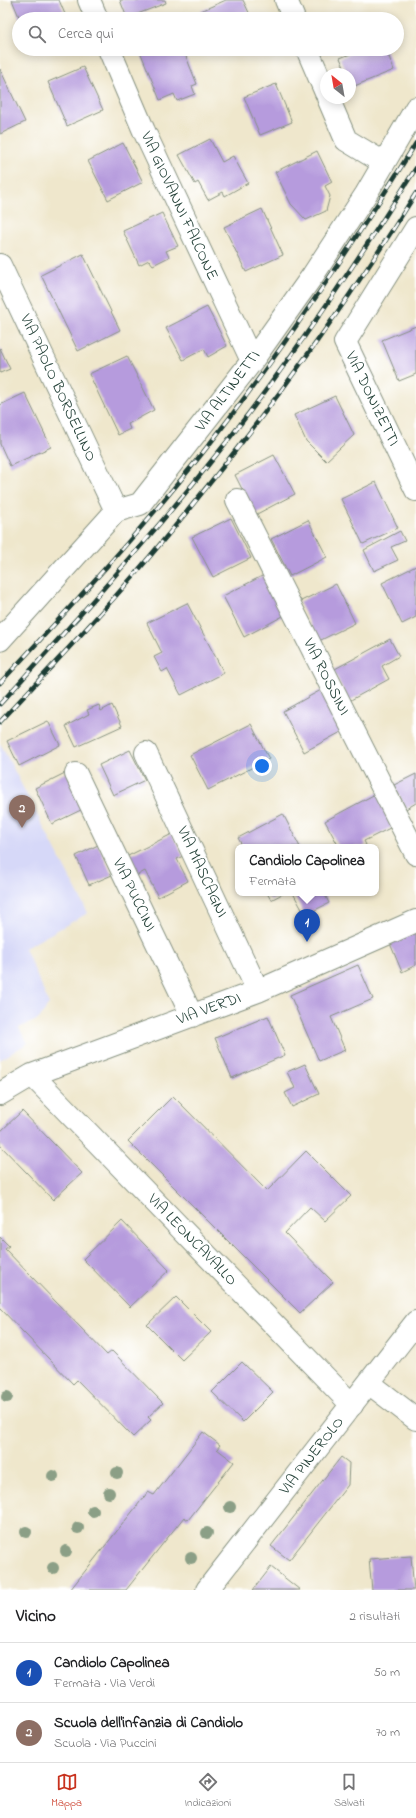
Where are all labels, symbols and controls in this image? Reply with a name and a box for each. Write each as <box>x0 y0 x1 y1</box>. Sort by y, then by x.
search box <box>12 12 404 56</box>
icon: search <box>26 23 48 45</box>
text: Cerca qui <box>58 23 114 45</box>
north arrow <box>320 68 356 104</box>
street label: VIA GIOVANNI FALCONE <box>134 127 224 284</box>
street label: VIA PAOLO BORSELLINO <box>13 309 103 466</box>
street label: VIA ALTINETTI <box>189 345 267 438</box>
street label: VIA DONIZETTI <box>338 347 405 450</box>
street label: VIA ROSSINI <box>296 633 356 720</box>
your location <box>252 756 272 776</box>
pin: 2 <box>9 795 35 828</box>
street label: VIA MASCAGNI <box>170 822 234 922</box>
popup <box>235 844 379 896</box>
text: Candiolo Capolinea <box>249 850 365 872</box>
street label: VIA PUCCINI <box>105 853 162 936</box>
text: Fermata <box>249 872 296 891</box>
pin: 1 <box>294 909 320 942</box>
street label: VIA VERDI <box>173 986 244 1032</box>
street label: VIA LEONCAVALLO <box>141 1188 242 1292</box>
street label: VIA PINEROLO <box>273 1412 350 1501</box>
text: Vicino <box>16 1604 56 1629</box>
text: 2 risultati <box>350 1607 400 1626</box>
text: Candiolo Capolinea <box>54 1652 170 1674</box>
text: 1 <box>27 1663 31 1682</box>
text: 50 m <box>374 1663 400 1682</box>
text: Fermata · Via Verdi <box>54 1674 155 1693</box>
text: Scuola dell'infanzia di Candiolo <box>54 1712 243 1734</box>
text: 2 <box>26 1723 32 1742</box>
text: 70 m <box>376 1723 400 1742</box>
text: Scuola · Via Puccini <box>54 1734 157 1753</box>
tab: Mappa <box>51 1771 82 1811</box>
tab: Indicazioni <box>185 1771 231 1811</box>
tab: Salvati <box>334 1771 365 1811</box>

